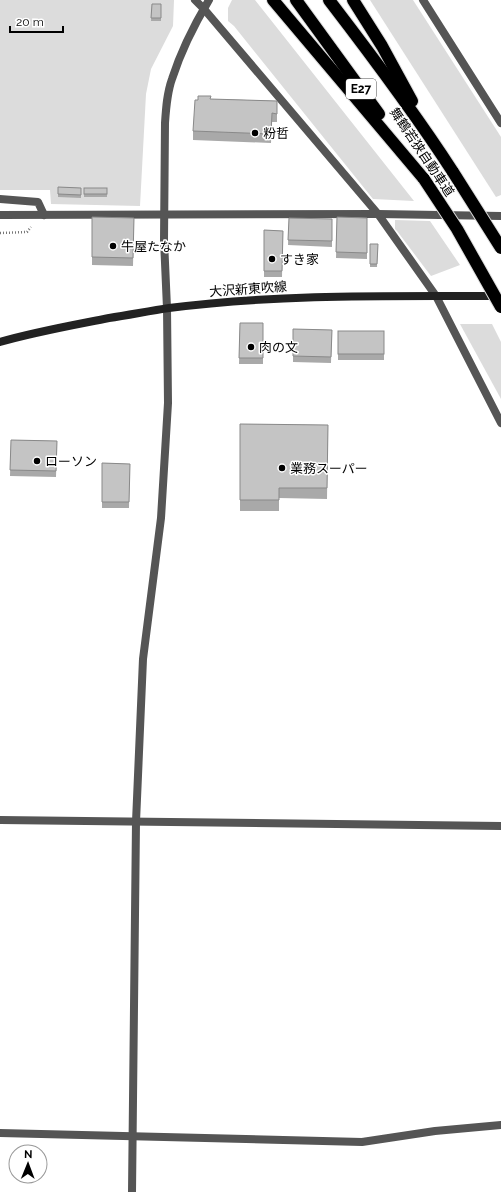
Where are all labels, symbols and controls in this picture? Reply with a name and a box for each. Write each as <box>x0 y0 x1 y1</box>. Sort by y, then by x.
scale bar <box>10 8 63 34</box>
text: 20 m <box>16 15 44 29</box>
road number: E27 <box>346 79 376 99</box>
street label: 舞鶴若狭自動車道 <box>387 105 457 199</box>
place label: 粉哲 <box>263 126 289 141</box>
marker: 粉哲 <box>250 128 260 138</box>
place label: 牛屋たなか <box>121 239 186 254</box>
marker: 牛屋たなか <box>108 241 118 251</box>
place label: すき家 <box>280 252 319 267</box>
marker: すき家 <box>267 254 277 264</box>
street label: 大沢新東吹線 <box>209 279 287 299</box>
place label: 肉の文 <box>259 340 298 355</box>
marker: 肉の文 <box>246 342 256 352</box>
place label: ローソン <box>45 454 97 469</box>
marker: ローソン <box>32 456 42 466</box>
place label: 業務スーパー <box>290 461 368 476</box>
marker: 業務スーパー <box>277 463 287 473</box>
north arrow <box>8 1144 48 1184</box>
text: N <box>24 1148 32 1161</box>

